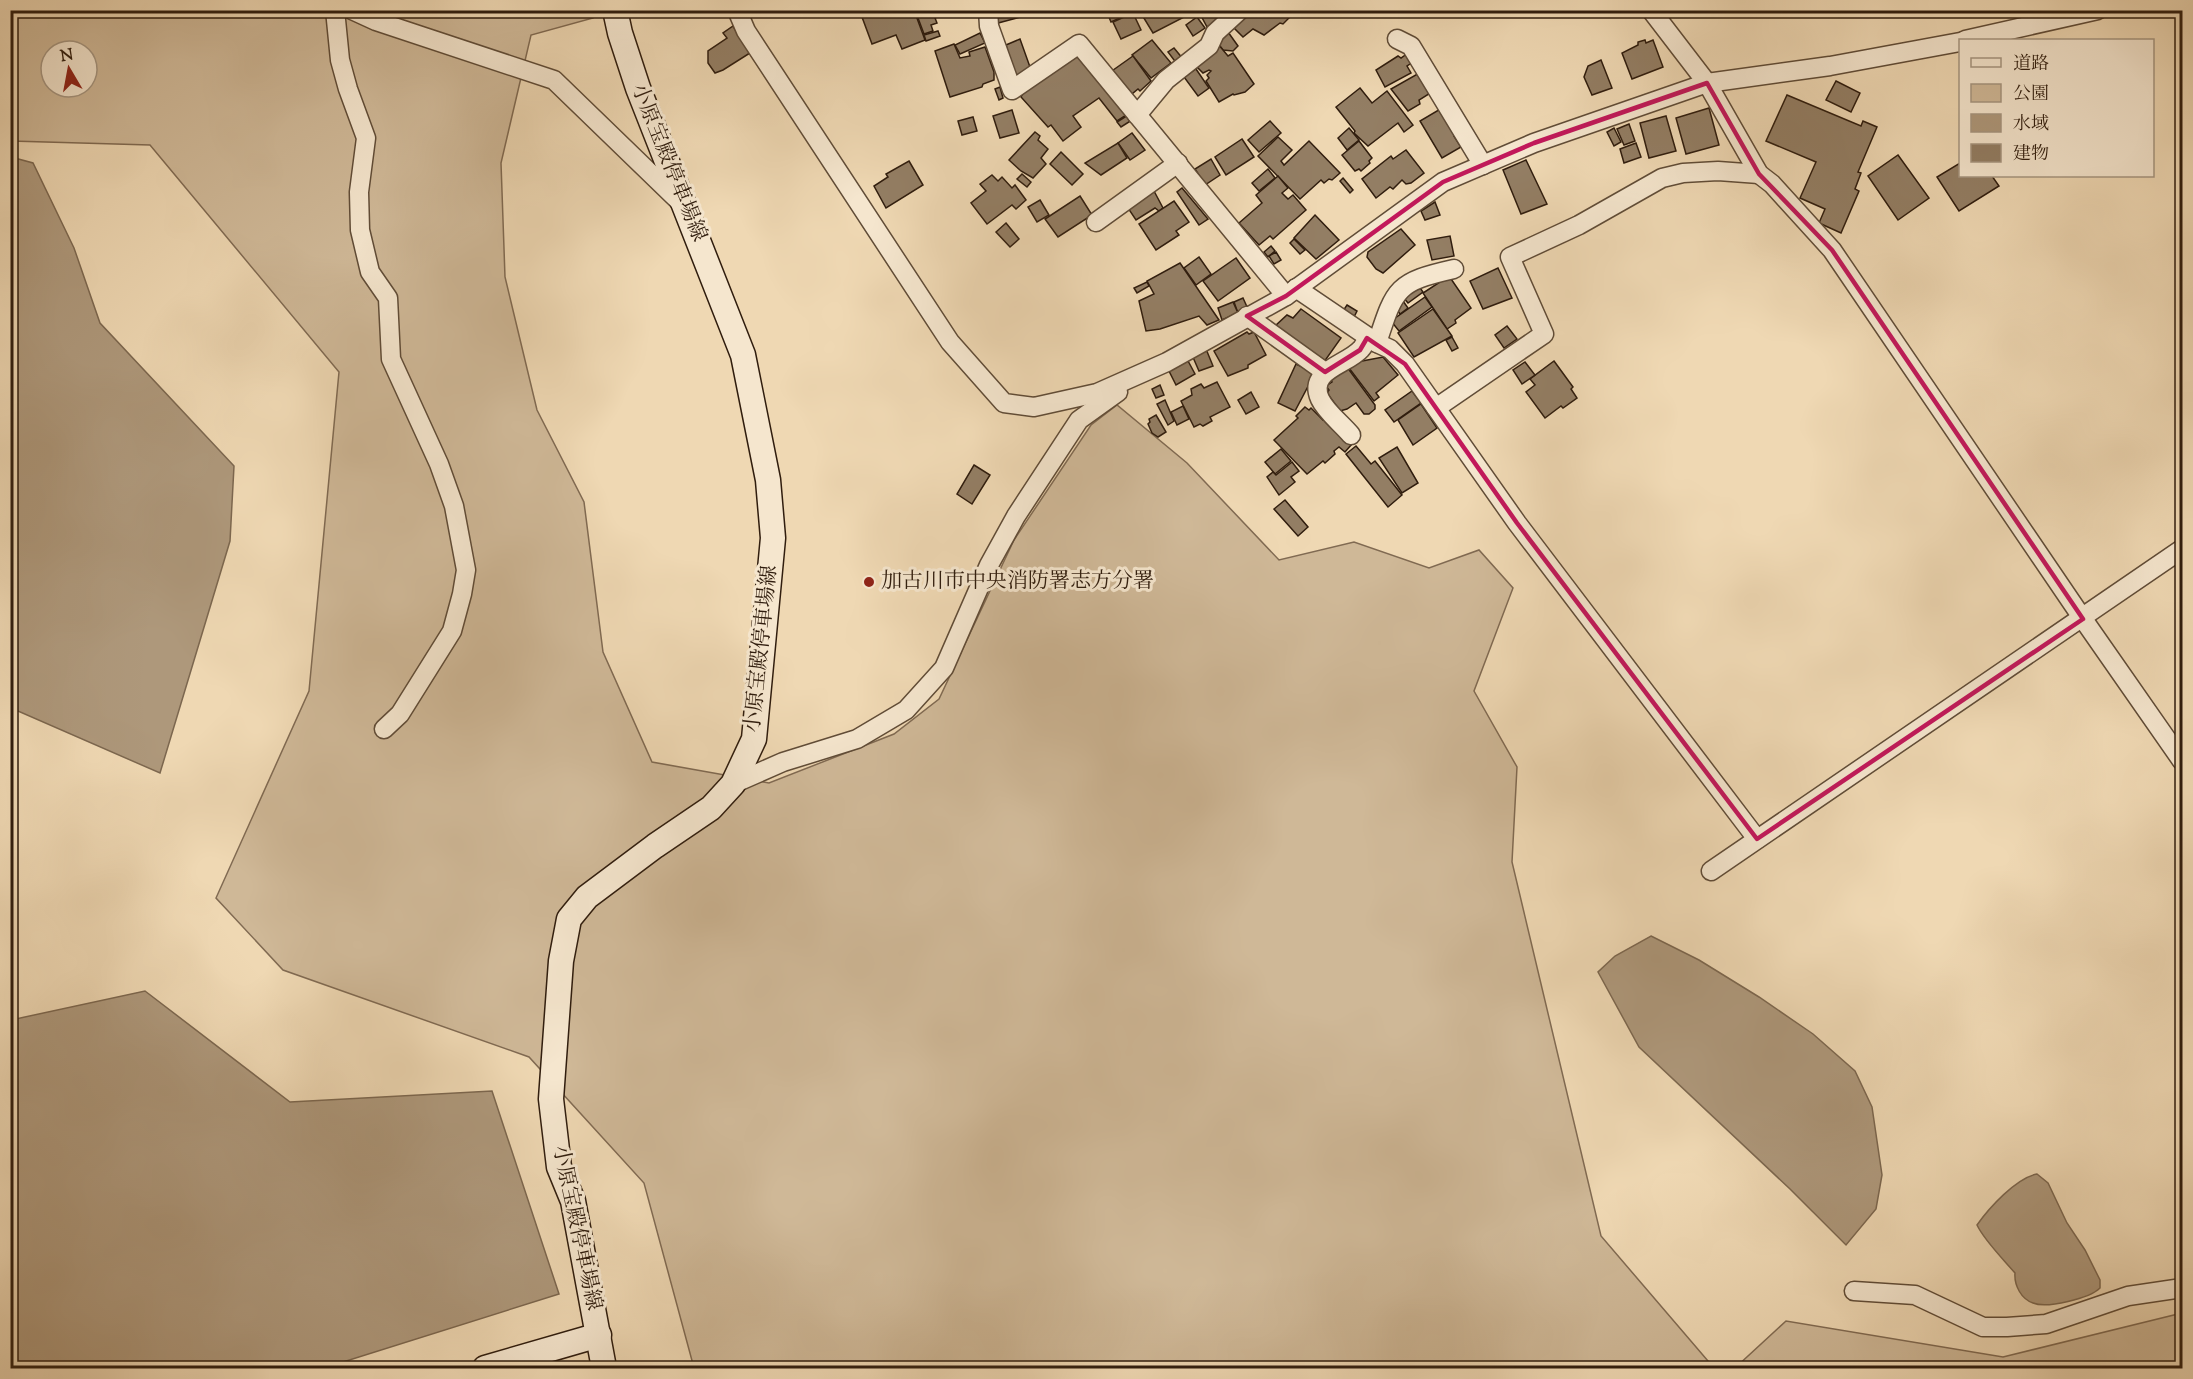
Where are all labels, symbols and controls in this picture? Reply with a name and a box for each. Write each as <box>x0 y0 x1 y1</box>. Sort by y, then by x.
north arrow <box>39 39 99 99</box>
legend <box>1959 39 2154 177</box>
text: N <box>59 44 75 69</box>
text: 道路 <box>2013 52 2049 78</box>
street label: 小原宝殿停車場線 <box>623 79 713 247</box>
text: 公園 <box>2013 82 2049 108</box>
text: 水域 <box>2013 112 2049 138</box>
text: 建物 <box>2013 142 2049 168</box>
street label: 小原宝殿停車場線 <box>738 564 786 734</box>
place label: 加古川市中央消防署志方分署 <box>881 567 1154 597</box>
marker: 加古川市中央消防署志方分署 <box>862 575 876 589</box>
street label: 小原宝殿停車場線 <box>544 1143 608 1313</box>

